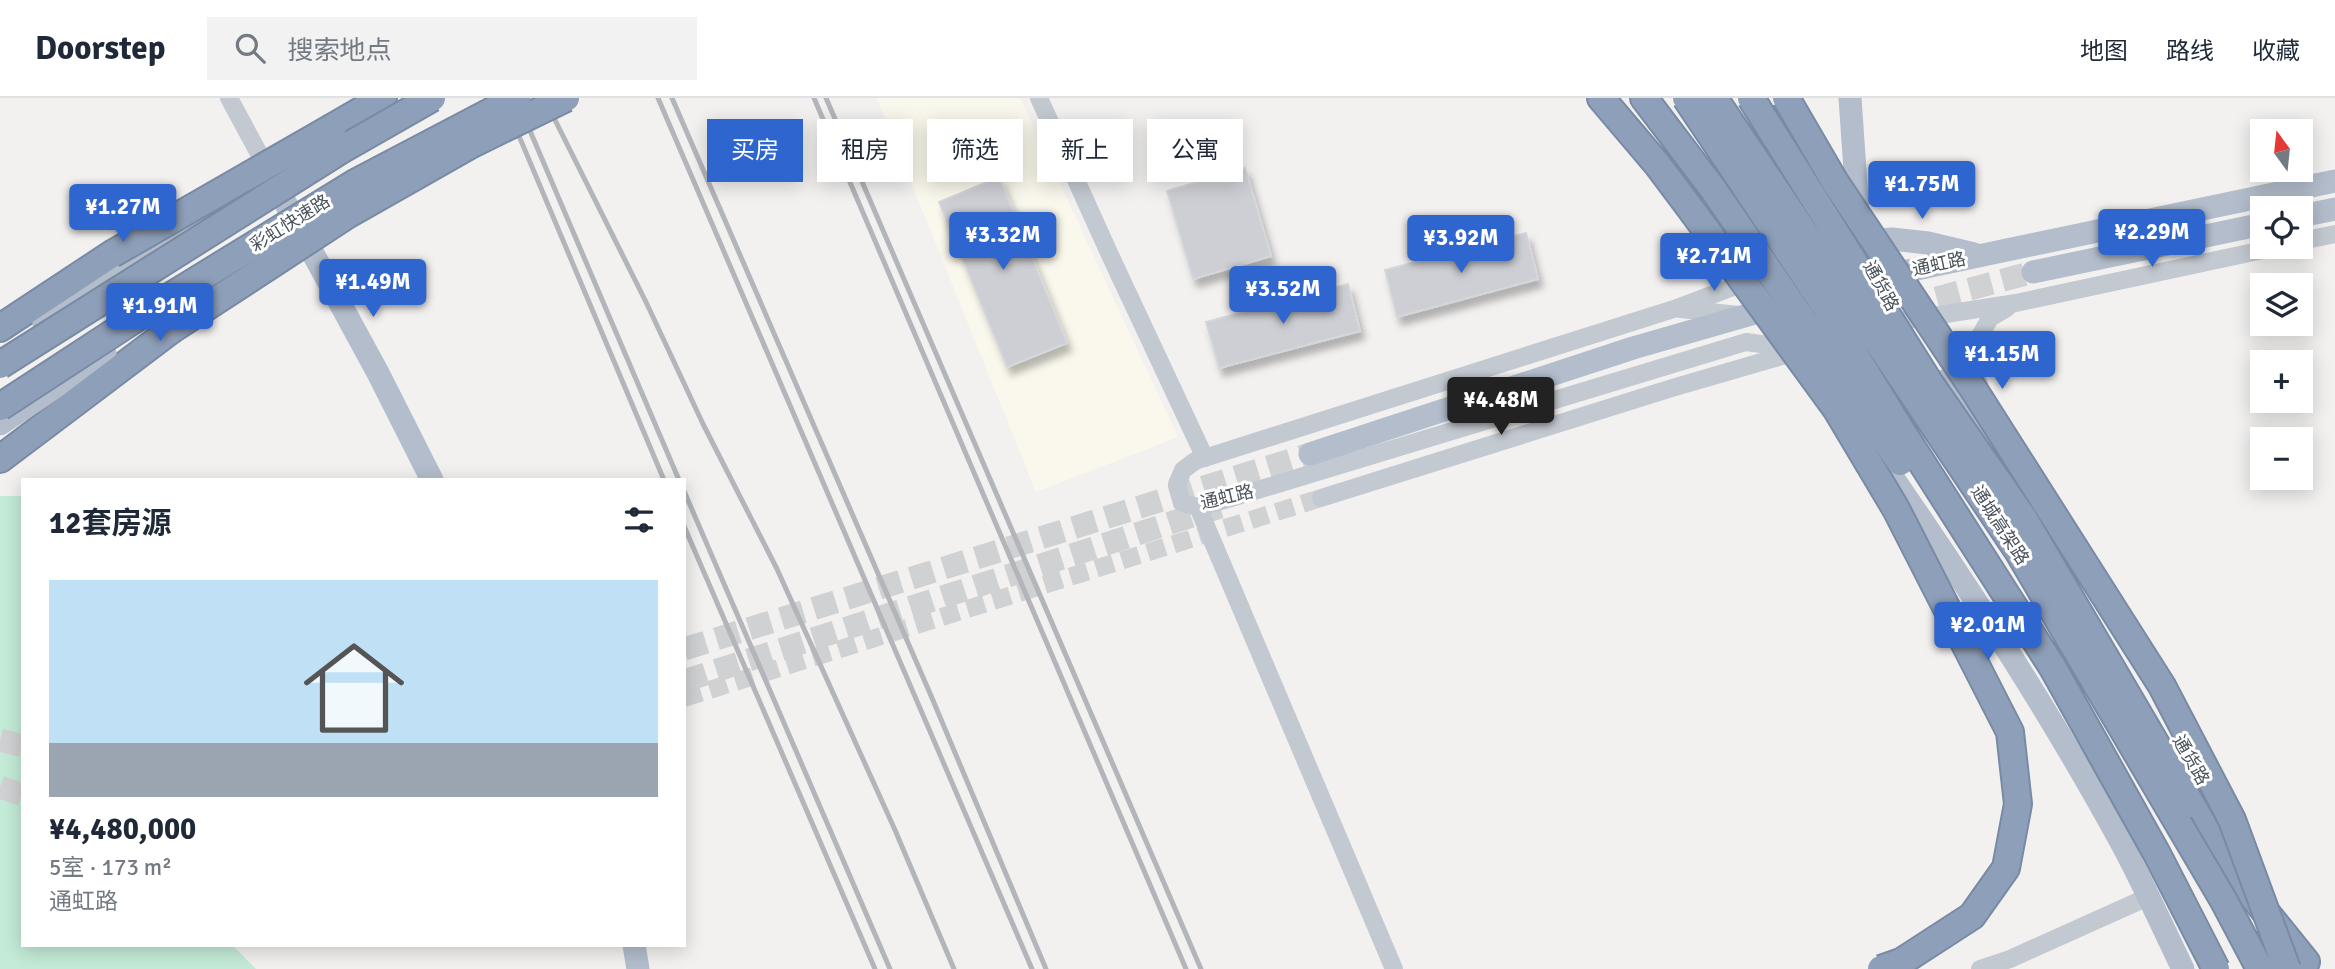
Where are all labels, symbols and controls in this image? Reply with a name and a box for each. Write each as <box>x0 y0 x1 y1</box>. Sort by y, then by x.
search box <box>207 17 697 80</box>
text: Doorstep <box>35 28 165 69</box>
icon: search <box>231 29 269 67</box>
text: 搜索地点 <box>287 35 391 67</box>
text: 地图 <box>2080 36 2128 66</box>
text: 路线 <box>2166 36 2214 66</box>
text: 收藏 <box>2252 36 2300 66</box>
chip: 买房 <box>707 119 803 182</box>
chip: 租房 <box>817 119 913 182</box>
chip: 筛选 <box>927 119 1023 182</box>
chip: 新上 <box>1037 119 1133 182</box>
chip: 公寓 <box>1147 119 1243 182</box>
north arrow <box>2250 119 2314 182</box>
map controls <box>2250 119 2313 490</box>
pin: ¥1.75M <box>1865 162 1979 221</box>
text: ¥1.75M <box>1884 169 1960 198</box>
pin: ¥1.27M <box>66 184 180 244</box>
street label: 彩虹快速路 <box>246 190 334 256</box>
text: ¥1.27M <box>85 192 161 221</box>
button: locate <box>2250 196 2313 259</box>
pin: ¥2.29M <box>2095 209 2209 269</box>
pin: ¥3.32M <box>946 212 1060 272</box>
pin: ¥3.92M <box>1404 216 1518 275</box>
text: ¥2.29M <box>2114 217 2190 246</box>
text: ¥3.32M <box>965 220 1041 249</box>
text: ¥3.92M <box>1423 223 1499 252</box>
pin: ¥2.71M <box>1657 234 1771 293</box>
text: ¥2.71M <box>1676 241 1752 270</box>
street label: 通虹路 <box>1910 248 1968 280</box>
street label: 通货路 <box>1858 257 1904 315</box>
pin: ¥1.49M <box>316 260 430 319</box>
pin: ¥3.52M <box>1226 266 1340 326</box>
text: ¥1.49M <box>335 267 411 296</box>
button: layers <box>2250 273 2313 336</box>
text: ¥3.52M <box>1245 274 1321 303</box>
pin: ¥1.91M <box>103 284 217 343</box>
text: ¥1.91M <box>122 291 198 320</box>
pin: ¥1.15M <box>1945 331 2059 391</box>
text: ¥1.15M <box>1964 339 2040 368</box>
button: + <box>2250 350 2313 413</box>
pin: ¥4.48M <box>1444 378 1558 437</box>
text: ¥4.48M <box>1463 385 1539 414</box>
button: − <box>2250 427 2313 490</box>
street label: 通虹路 <box>1198 480 1256 514</box>
street label: 通城高架路 <box>1966 481 2034 569</box>
icon: filters <box>620 501 658 539</box>
text: 12套房源 <box>49 505 171 542</box>
pin: ¥2.01M <box>1931 602 2045 662</box>
text: ¥2.01M <box>1950 610 2026 639</box>
icon: home <box>291 625 417 751</box>
street label: 通货路 <box>2168 731 2214 789</box>
text: ¥4,480,000 <box>49 811 196 848</box>
text: 5室 · 173 m² <box>49 853 172 882</box>
text: 通虹路 <box>49 887 118 916</box>

